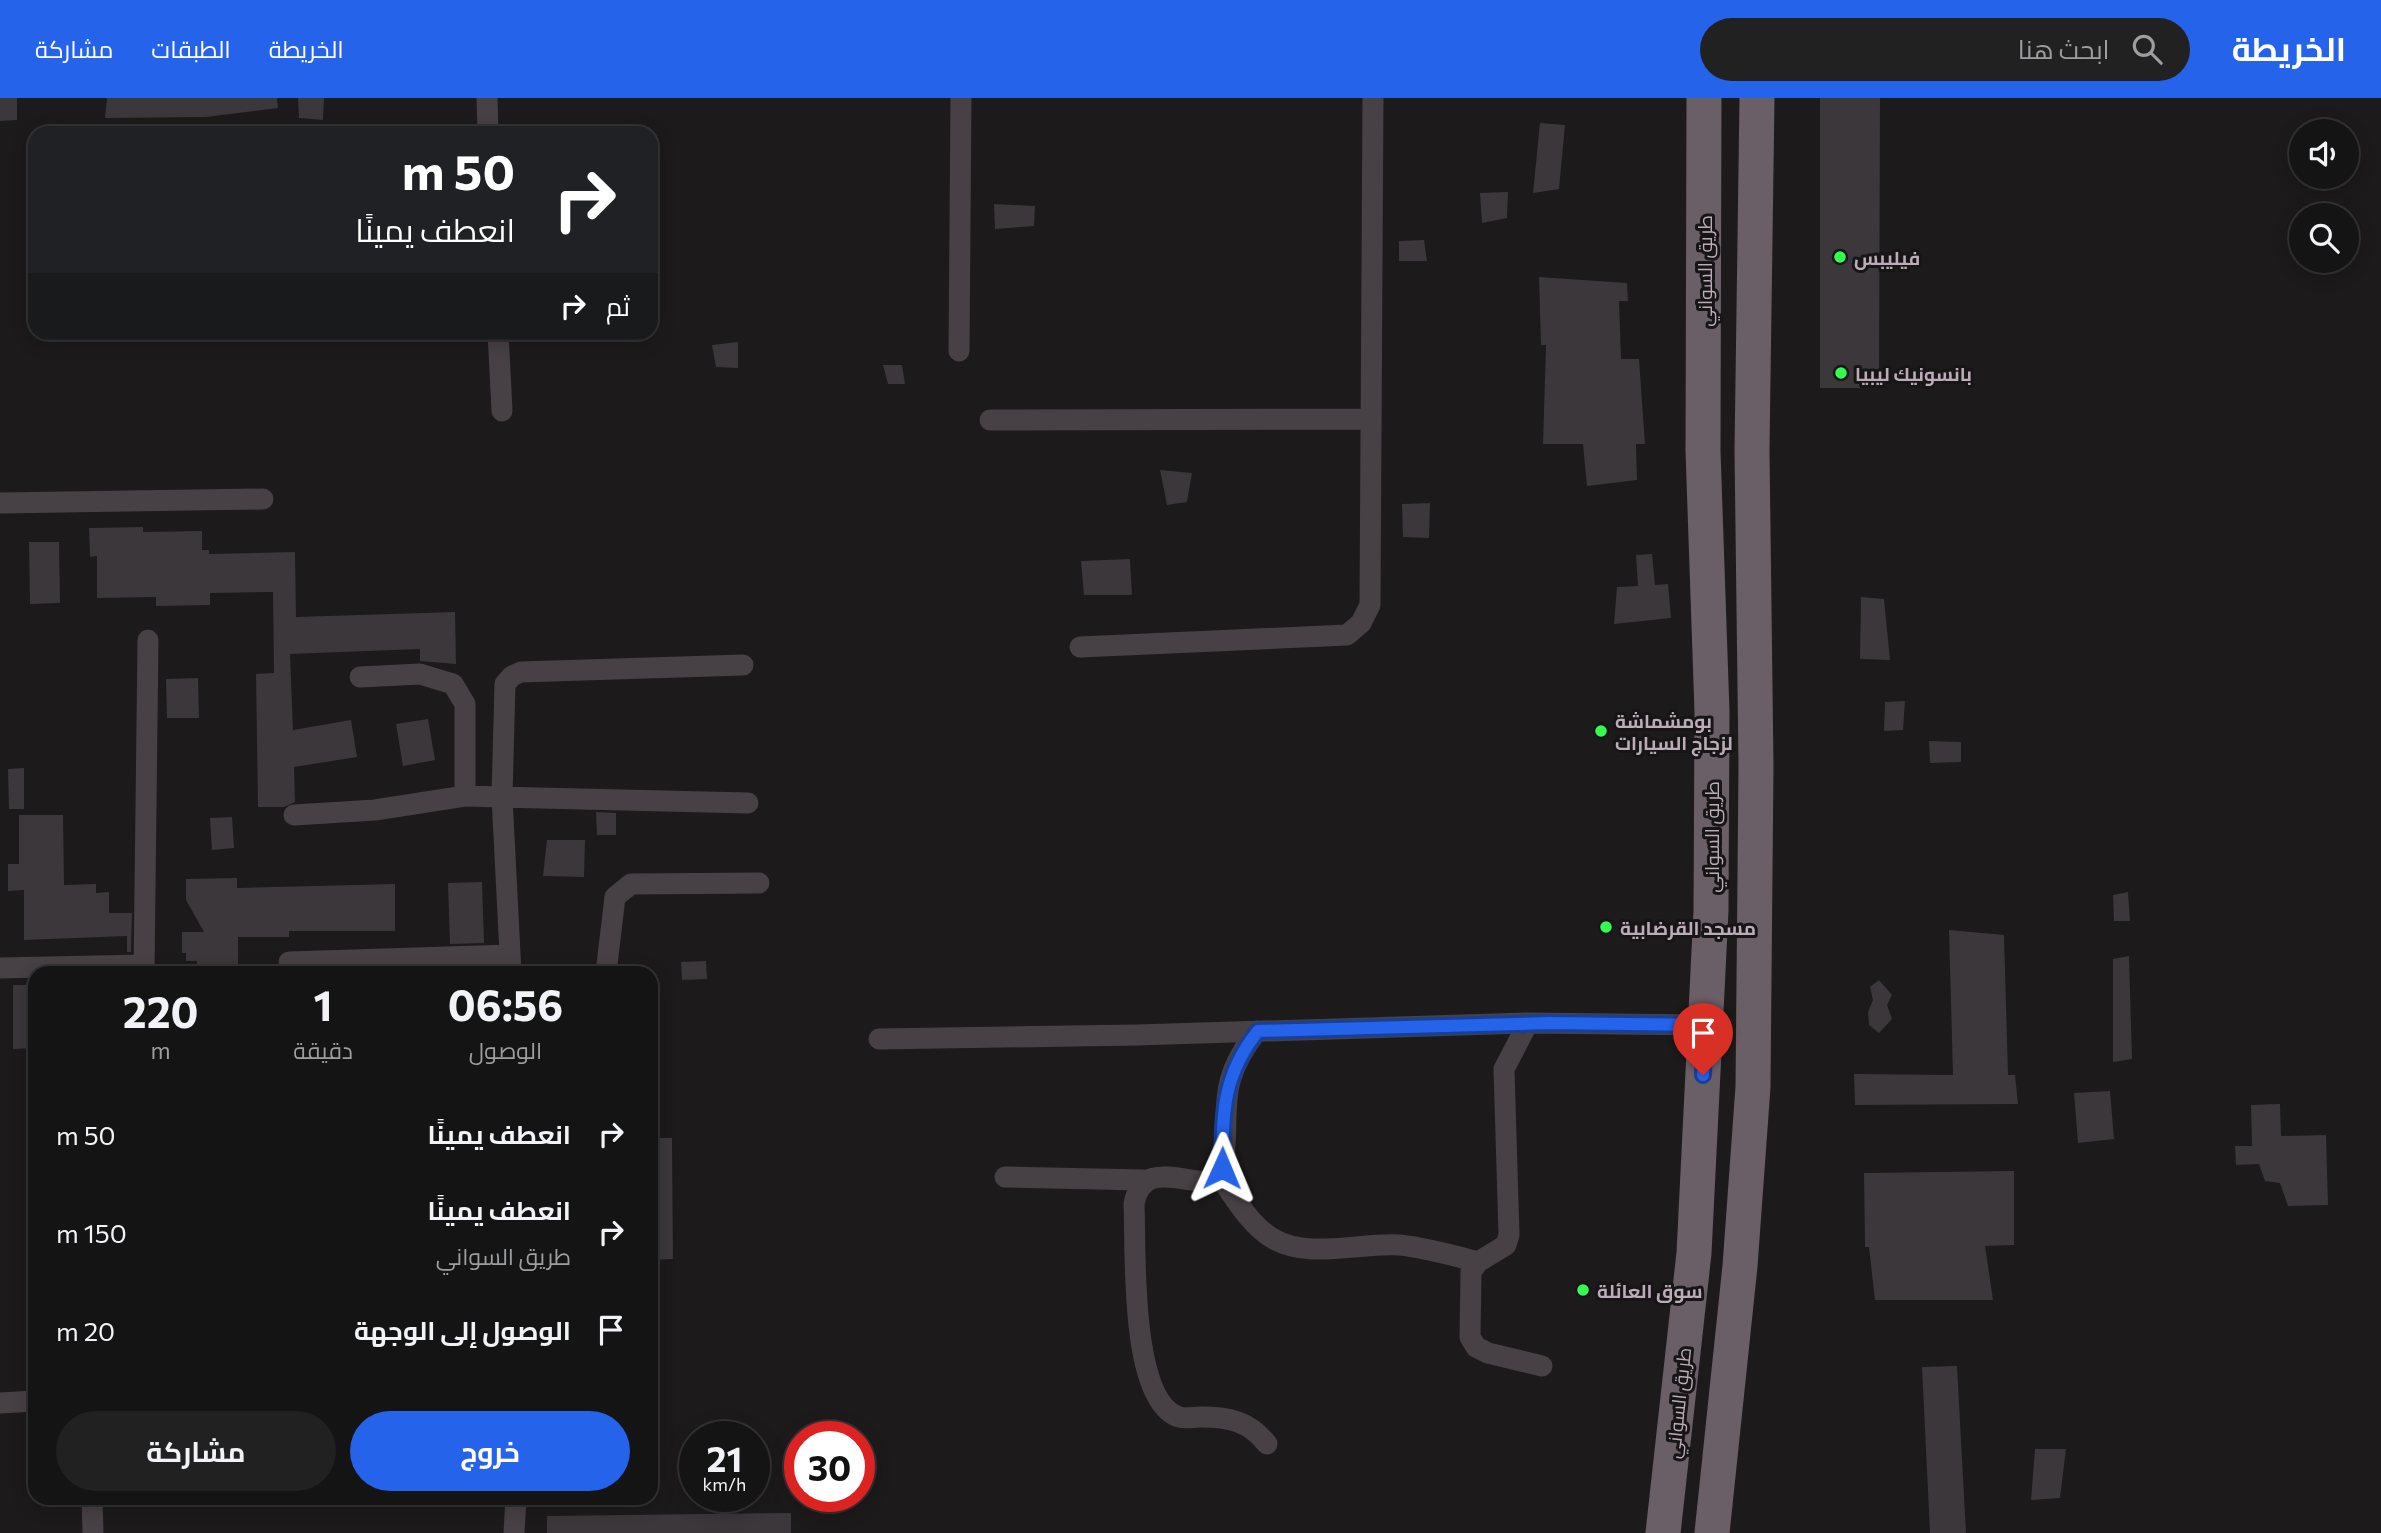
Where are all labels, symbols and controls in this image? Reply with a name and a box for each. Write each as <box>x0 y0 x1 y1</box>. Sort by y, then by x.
search box <box>1700 18 2190 81</box>
text: الخريطة <box>2232 27 2346 68</box>
icon: search <box>2128 30 2166 68</box>
text: ابحث هنا <box>2018 33 2110 64</box>
text: مشاركة <box>35 34 113 63</box>
text: الطبقات <box>151 34 231 63</box>
text: الخريطة <box>269 34 344 63</box>
map controls <box>2289 119 2359 273</box>
button: sound <box>2289 119 2359 189</box>
text: 50 m <box>402 140 515 200</box>
icon: right <box>539 154 630 245</box>
button: search <box>2289 203 2359 273</box>
text: انعطف يمينًا <box>355 209 515 249</box>
street label: طريق السواني <box>1693 215 1720 327</box>
place label: فيليبس <box>1854 246 1920 270</box>
marker: فيليبس <box>1832 249 1848 265</box>
icon: right <box>554 287 592 325</box>
text: ثم <box>606 290 630 321</box>
place label: بانسونيك ليبيا <box>1855 362 1972 386</box>
marker: بانسونيك ليبيا <box>1833 365 1849 381</box>
place label: بومشماشة لزجاج السيارات <box>1615 709 1733 757</box>
marker: بومشماشة لزجاج السيارات <box>1593 723 1609 739</box>
street label: طريق السواني <box>1700 781 1727 893</box>
place label: مسجد القرضابية <box>1620 916 1756 940</box>
marker: مسجد القرضابية <box>1598 919 1614 935</box>
text: 1 <box>314 978 333 1030</box>
text: 06:56 <box>448 978 563 1030</box>
text: 220 <box>123 985 198 1037</box>
pin <box>1673 1003 1733 1075</box>
icon: arrive <box>1684 1014 1722 1052</box>
text: m <box>151 1036 171 1064</box>
text: دقيقة <box>293 1036 353 1064</box>
text: الوصول <box>469 1036 542 1064</box>
icon: right <box>592 1115 630 1153</box>
text: انعطف يمينًا <box>427 1118 571 1149</box>
text: 50 m <box>56 1119 116 1150</box>
position arrow <box>1185 1131 1259 1205</box>
text: انعطف يمينًا <box>427 1194 571 1225</box>
icon: right <box>592 1213 630 1251</box>
text: 150 m <box>56 1217 127 1248</box>
text: طريق السواني <box>436 1242 571 1270</box>
place label: سوق العائلة <box>1597 1279 1702 1303</box>
marker: سوق العائلة <box>1575 1282 1591 1298</box>
icon: arrive <box>592 1311 630 1349</box>
text: الوصول إلى الوجهة <box>354 1314 571 1345</box>
text: 20 m <box>56 1315 115 1346</box>
street label: طريق السواني <box>1661 1346 1699 1460</box>
button: مشاركة <box>56 1411 336 1491</box>
button: خروج <box>350 1411 630 1491</box>
speed limit sign: 30 <box>784 1421 875 1512</box>
text: 21 <box>707 1436 742 1479</box>
text: km/h <box>703 1473 746 1495</box>

